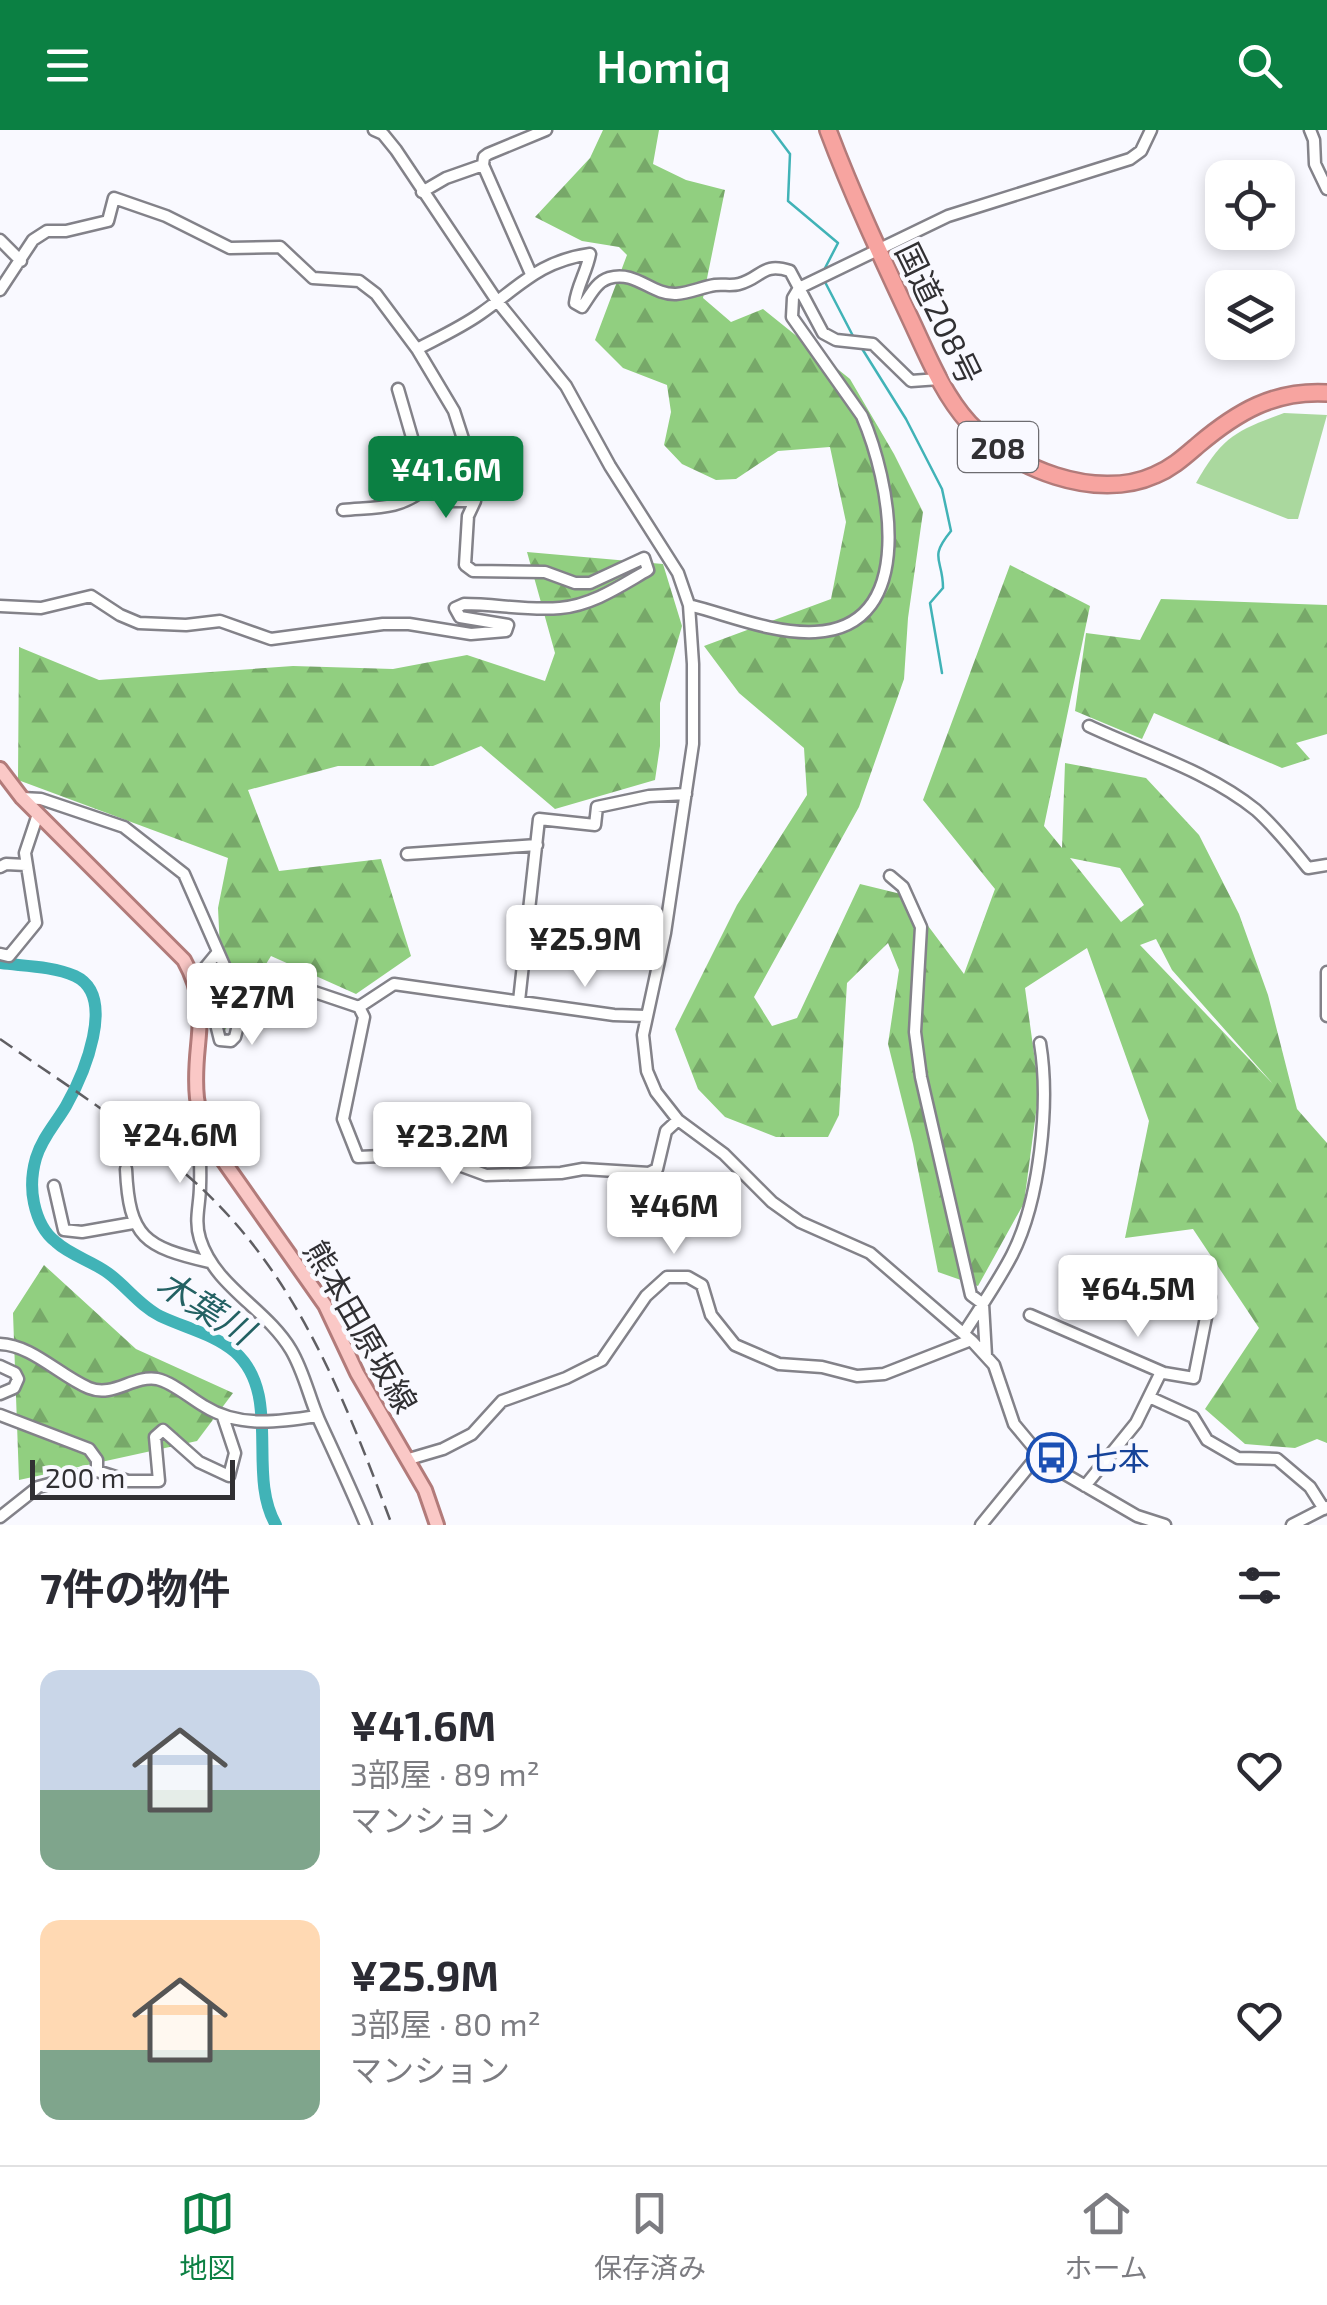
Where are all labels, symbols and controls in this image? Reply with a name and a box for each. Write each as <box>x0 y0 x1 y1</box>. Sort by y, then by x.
icon: menu <box>40 38 95 93</box>
text: Homiq <box>596 38 731 92</box>
icon: search <box>1232 38 1287 93</box>
map controls <box>1205 160 1295 360</box>
button: locate <box>1205 160 1295 250</box>
street label: 国道208号 <box>889 236 991 390</box>
button: layers <box>1205 270 1295 360</box>
road number: 208 <box>958 422 1038 472</box>
pin: ¥41.6M <box>365 436 527 521</box>
text: ¥41.6M <box>390 449 502 487</box>
pin: ¥25.9M <box>504 905 666 990</box>
text: ¥25.9M <box>528 918 642 956</box>
pin: ¥27M <box>193 963 311 1048</box>
text: ¥27M <box>209 976 295 1014</box>
pin: ¥24.6M <box>99 1101 261 1186</box>
pin: ¥23.2M <box>371 1102 533 1187</box>
text: ¥24.6M <box>122 1114 238 1152</box>
text: ¥23.2M <box>395 1115 509 1153</box>
pin: ¥46M <box>615 1172 733 1257</box>
text: ¥46M <box>629 1185 719 1223</box>
street label: 熊本田原坂線 <box>298 1233 426 1419</box>
pin: ¥64.5M <box>1057 1255 1219 1340</box>
water label: 木葉川 <box>150 1260 265 1354</box>
text: ¥64.5M <box>1080 1268 1196 1306</box>
bus stop icon: 七本 <box>1025 1431 1077 1483</box>
place label: 七本 <box>1086 1438 1150 1476</box>
scale bar <box>30 1455 235 1500</box>
text: 200 m <box>45 1460 125 1494</box>
icon: filters <box>1232 1558 1287 1613</box>
text: 7件の物件 <box>40 1562 230 1612</box>
text: ¥41.6M <box>350 1699 496 1749</box>
icon: home <box>120 1710 240 1830</box>
icon: heart <box>1232 1743 1287 1798</box>
text: 3部屋 · 89 m² <box>350 1754 540 1792</box>
text: マンション <box>350 1800 510 1838</box>
text: ¥25.9M <box>350 1949 499 1999</box>
icon: home <box>120 1960 240 2080</box>
icon: heart <box>1232 1993 1287 2048</box>
text: 3部屋 · 80 m² <box>350 2004 541 2042</box>
text: マンション <box>350 2050 510 2088</box>
tab: 地図 <box>179 2186 235 2286</box>
tab: 保存済み <box>594 2186 706 2286</box>
tab: ホーム <box>1065 2186 1148 2286</box>

